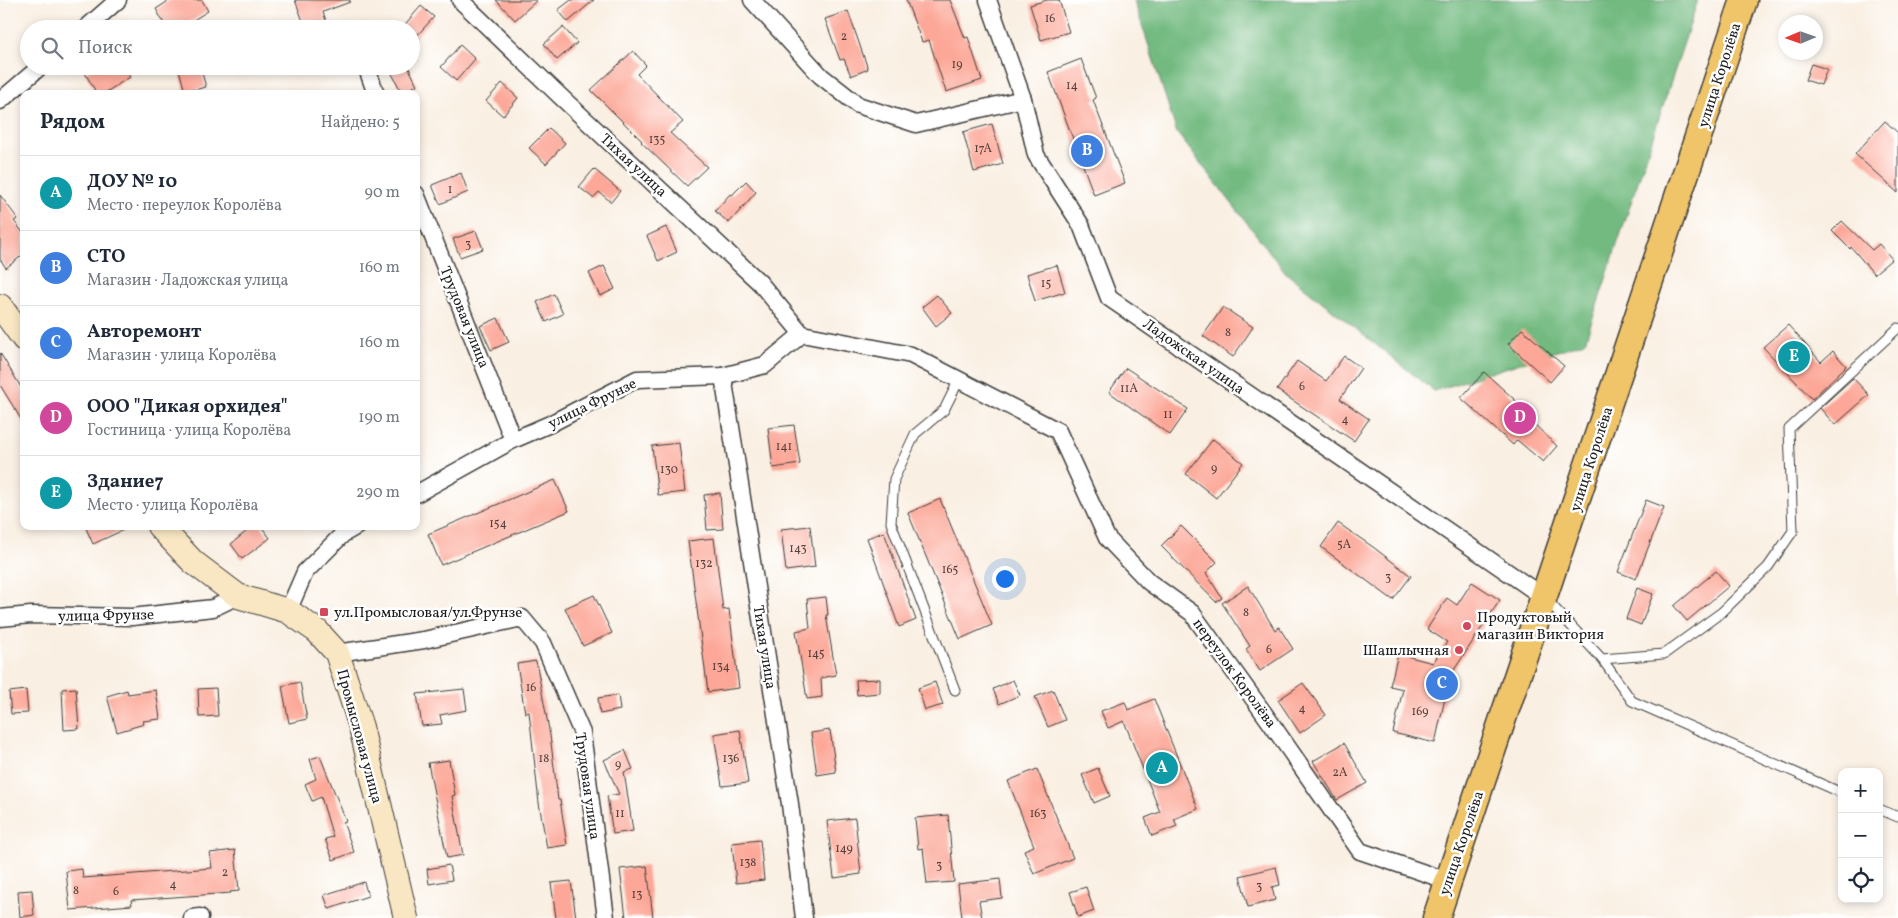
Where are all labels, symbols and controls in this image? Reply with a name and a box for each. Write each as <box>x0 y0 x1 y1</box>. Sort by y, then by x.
house number: 16 <box>1045 11 1055 27</box>
north arrow <box>1778 15 1823 60</box>
search box <box>20 20 420 75</box>
street label: улица Королёва <box>1694 20 1747 131</box>
house number: 2 <box>841 29 847 45</box>
icon: search <box>38 34 66 62</box>
text: Поиск <box>78 35 132 61</box>
house number: 19 <box>952 57 962 73</box>
house number: 14 <box>1066 78 1078 94</box>
text: Рядом <box>40 108 105 137</box>
text: Найдено: 5 <box>321 112 400 134</box>
street label: Тихая улица <box>595 130 671 203</box>
house number: 135 <box>649 132 666 148</box>
pin: B <box>1071 132 1103 170</box>
house number: 17А <box>974 141 992 157</box>
text: ДОУ № 10 <box>87 169 177 195</box>
text: A <box>50 182 62 204</box>
text: 90 m <box>364 182 400 204</box>
house number: 1 <box>448 182 452 198</box>
text: Место · переулок Королёва <box>87 195 282 217</box>
house number: 3 <box>465 237 471 253</box>
text: СТО <box>87 244 126 270</box>
text: B <box>51 257 61 279</box>
text: 160 m <box>359 257 400 279</box>
street label: Трудовая улица <box>434 264 494 372</box>
text: Магазин · Ладожская улица <box>87 270 289 292</box>
house number: 15 <box>1041 276 1051 292</box>
street label: Ладожская улица <box>1138 314 1248 400</box>
text: Авторемонт <box>87 319 201 345</box>
house number: 8 <box>1225 325 1231 341</box>
text: C <box>51 332 61 354</box>
text: 160 m <box>359 332 400 354</box>
pin: E <box>1778 338 1810 376</box>
text: Магазин · улица Королёва <box>87 345 277 367</box>
street label: улица Фрунзе <box>545 374 640 435</box>
house number: 6 <box>1299 379 1305 395</box>
house number: 11А <box>1120 381 1138 397</box>
text: ООО "Дикая орхидея" <box>87 394 288 420</box>
pin: D <box>1504 399 1536 437</box>
street label: улица Королёва <box>1566 404 1619 515</box>
text: D <box>50 407 62 429</box>
text: 190 m <box>358 407 400 429</box>
house number: 11 <box>1163 407 1173 423</box>
house number: 4 <box>1341 412 1349 428</box>
text: Гостиница · улица Королёва <box>87 420 291 442</box>
house number: 141 <box>776 439 792 455</box>
house number: 9 <box>1211 461 1217 477</box>
house number: 130 <box>660 462 678 478</box>
text: Здание7 <box>87 469 164 495</box>
text: E <box>51 482 61 504</box>
text: 290 m <box>356 482 400 504</box>
text: Место · улица Королёва <box>87 495 259 517</box>
house number: 154 <box>489 516 507 532</box>
house number: 5А <box>1337 537 1352 553</box>
house number: 143 <box>789 541 807 557</box>
house number: 132 <box>695 556 713 572</box>
house number: 165 <box>942 562 958 578</box>
your location <box>992 566 1018 592</box>
house number: 3 <box>1385 570 1391 586</box>
place label: ул.Промысловая/ул.Фрунзе <box>334 603 522 624</box>
street label: Тихая улица <box>747 604 781 691</box>
street label: улица Фрунзе <box>58 605 154 628</box>
house number: 8 <box>1243 605 1249 621</box>
marker: ул.Промысловая/ул.Фрунзе <box>318 606 330 618</box>
place label: Продуктовый магазин Виктория <box>1477 608 1604 646</box>
street label: переулок Королёва <box>1187 615 1281 733</box>
marker: Продуктовый магазин Виктория <box>1461 620 1473 632</box>
place label: Шашлычная <box>1363 641 1449 662</box>
house number: 6 <box>1266 642 1272 658</box>
marker: Шашлычная <box>1453 644 1465 656</box>
house number: 145 <box>807 646 825 662</box>
house number: 134 <box>712 659 730 675</box>
pin: C <box>1426 665 1458 703</box>
street label: Промысловая улица <box>330 667 387 806</box>
house number: 16 <box>526 680 536 696</box>
house number: 4 <box>1298 701 1306 717</box>
house number: 169 <box>1412 704 1428 720</box>
street label: Трудовая улица <box>569 731 604 841</box>
pin: A <box>1146 749 1178 787</box>
house number: 18 <box>539 751 549 767</box>
house number: 136 <box>723 751 739 767</box>
house number: 9 <box>615 757 621 773</box>
house number: 2А <box>1333 765 1348 781</box>
map controls <box>1838 768 1883 903</box>
button: + <box>1838 768 1883 813</box>
street label: улица Королёва <box>1435 788 1490 899</box>
house number: 11 <box>615 806 625 822</box>
house number: 163 <box>1030 806 1046 822</box>
button: − <box>1838 813 1883 858</box>
house number: 149 <box>835 841 853 857</box>
house number: 138 <box>740 855 756 871</box>
house number: 3 <box>936 858 942 874</box>
button: locate <box>1838 858 1883 903</box>
house number: 2 <box>222 865 228 881</box>
house number: 4 <box>169 877 177 893</box>
house number: 3 <box>1256 879 1262 895</box>
house number: 8 <box>73 883 79 899</box>
house number: 6 <box>113 884 119 900</box>
house number: 13 <box>632 887 642 903</box>

